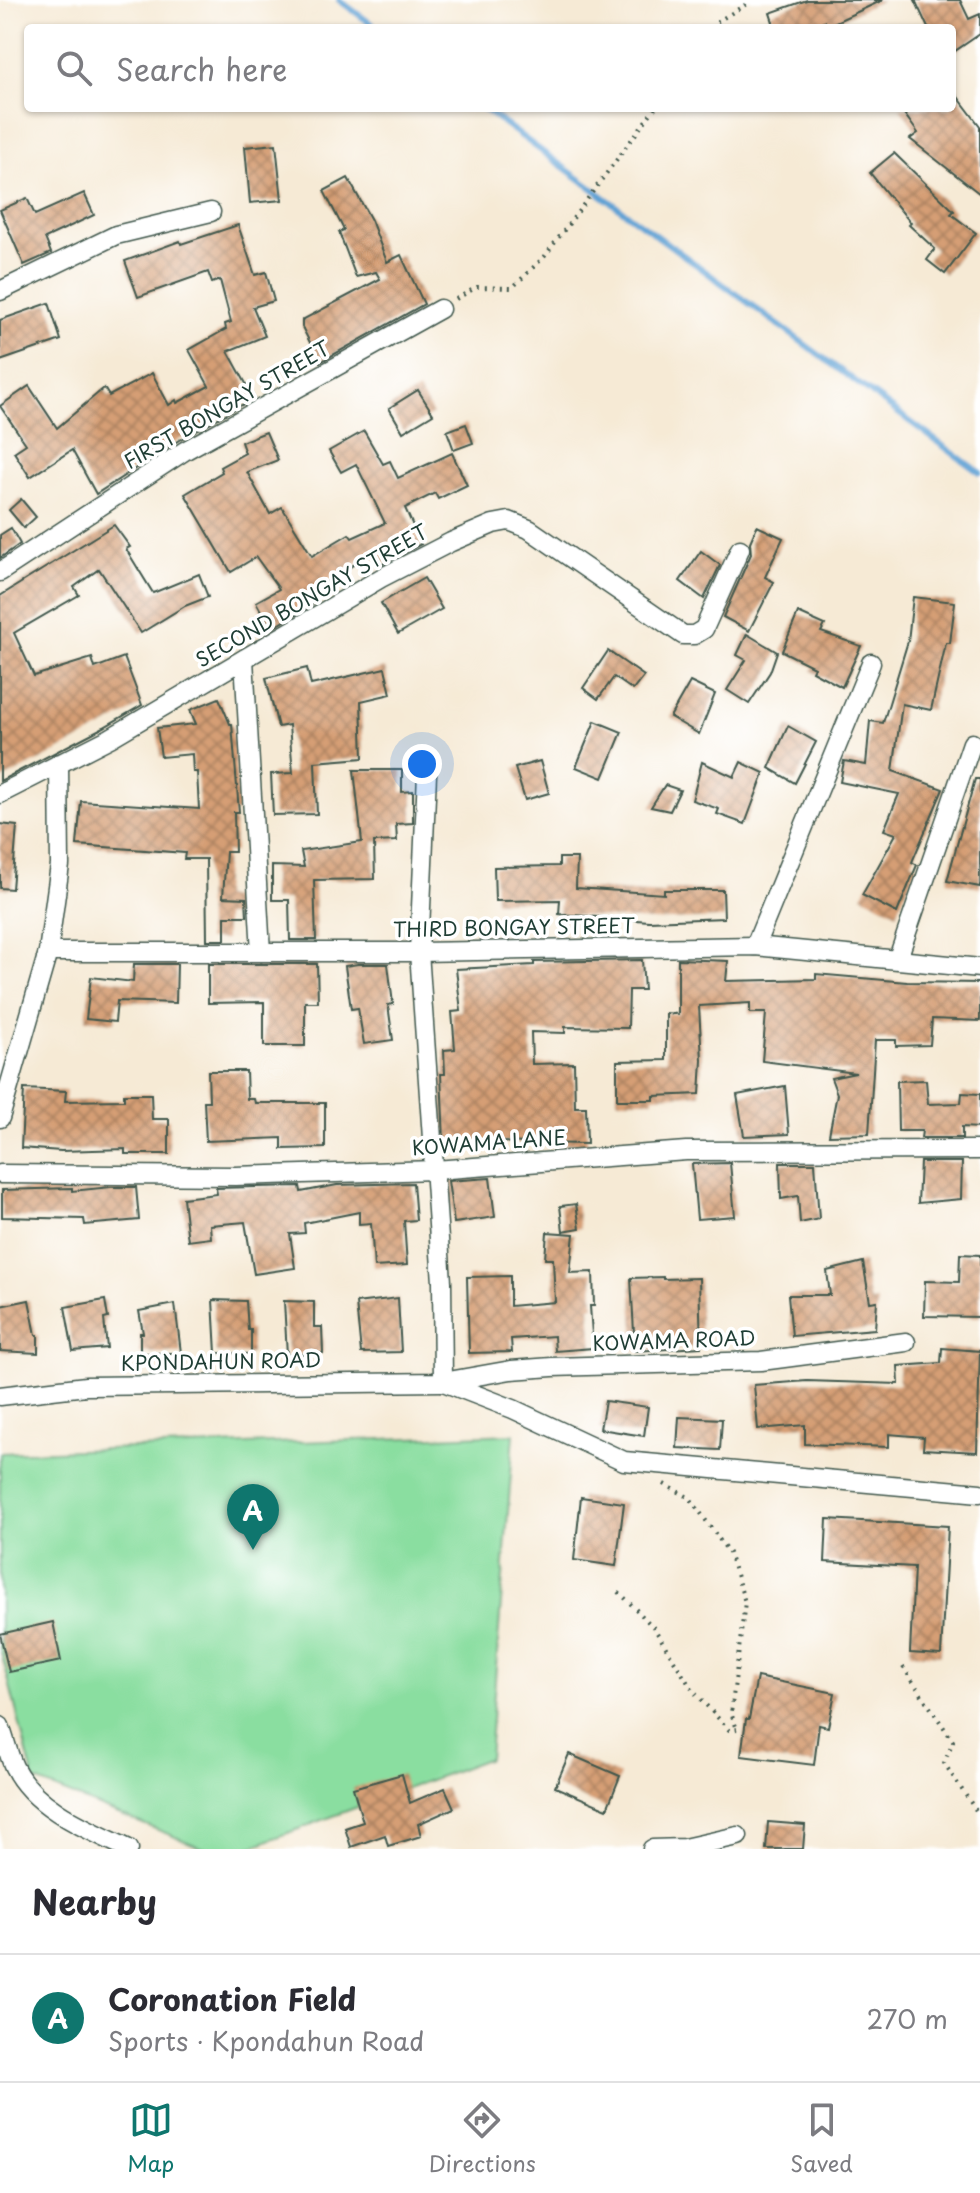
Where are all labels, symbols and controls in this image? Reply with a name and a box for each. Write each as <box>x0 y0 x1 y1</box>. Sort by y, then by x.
search box <box>24 24 956 112</box>
icon: search <box>52 46 96 90</box>
text: Search here <box>116 46 288 91</box>
street label: FIRST BONGAY STREET <box>118 333 335 476</box>
street label: SECOND BONGAY STREET <box>190 516 433 674</box>
your location <box>402 744 442 784</box>
street label: THIRD BONGAY STREET <box>393 910 635 944</box>
street label: KOWAMA LANE <box>411 1122 567 1162</box>
street label: KOWAMA ROAD <box>592 1322 756 1358</box>
street label: KPONDAHUN ROAD <box>121 1344 321 1378</box>
pin: A <box>227 1484 279 1550</box>
text: Nearby <box>32 1875 157 1927</box>
text: Coronation Field <box>108 1976 356 2021</box>
text: A <box>48 1999 68 2038</box>
text: 270 m <box>867 1999 948 2038</box>
text: Sports · Kpondahun Road <box>108 2021 424 2060</box>
tab: Map <box>127 2098 174 2179</box>
tab: Directions <box>429 2098 536 2179</box>
tab: Saved <box>790 2098 853 2179</box>

